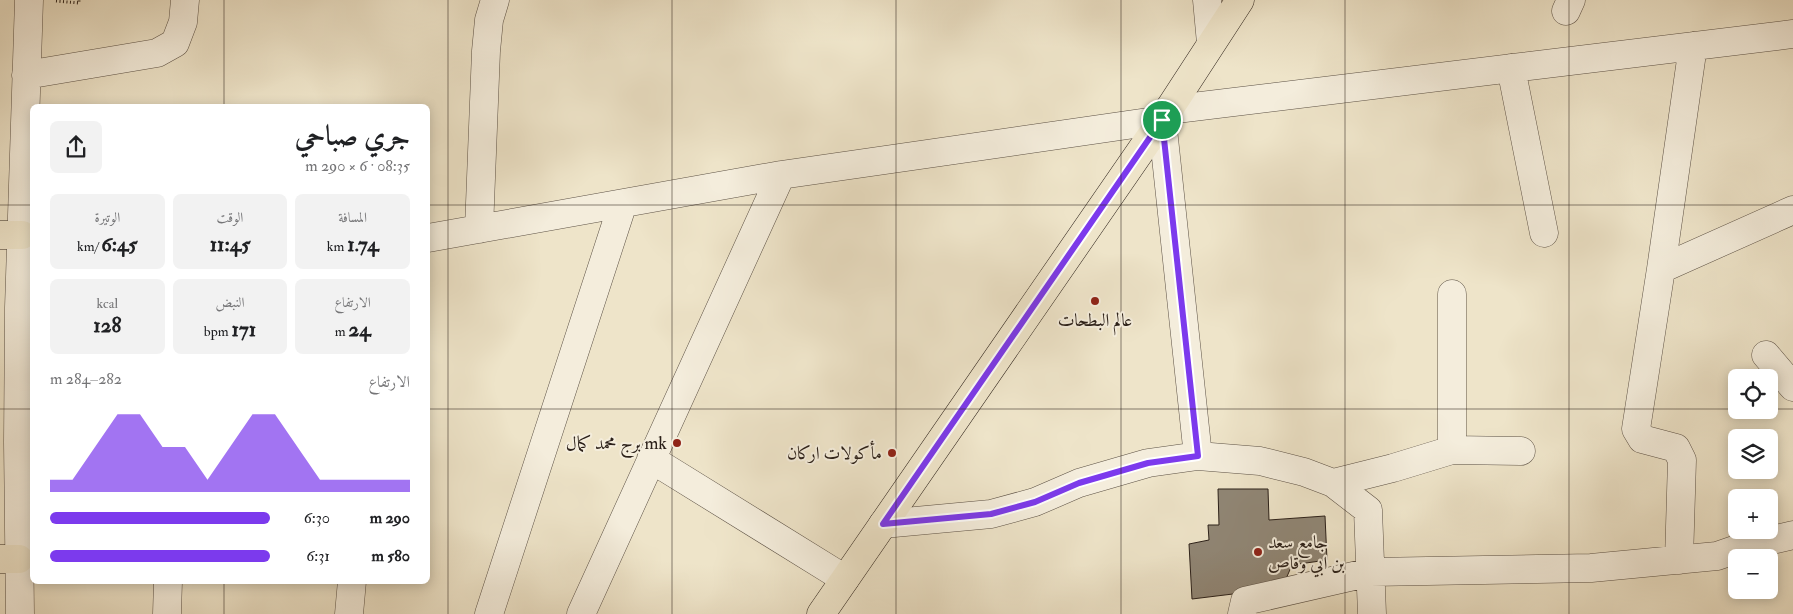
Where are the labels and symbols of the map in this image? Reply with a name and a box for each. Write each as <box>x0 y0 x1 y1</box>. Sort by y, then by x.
pin <box>1141 99 1183 141</box>
marker: عالم البطحات <box>1089 295 1101 307</box>
place label: عالم البطحات <box>1058 309 1132 336</box>
place label: برج محمد كمال mk <box>566 432 667 459</box>
marker: برج محمد كمال mk <box>671 437 683 449</box>
place label: مأكولات اركان <box>787 440 882 465</box>
marker: مأكولات اركان <box>886 447 898 459</box>
place label: جامع سعد بن ابي وقاص <box>1268 531 1345 578</box>
marker: جامع سعد بن ابي وقاص <box>1252 546 1264 558</box>

